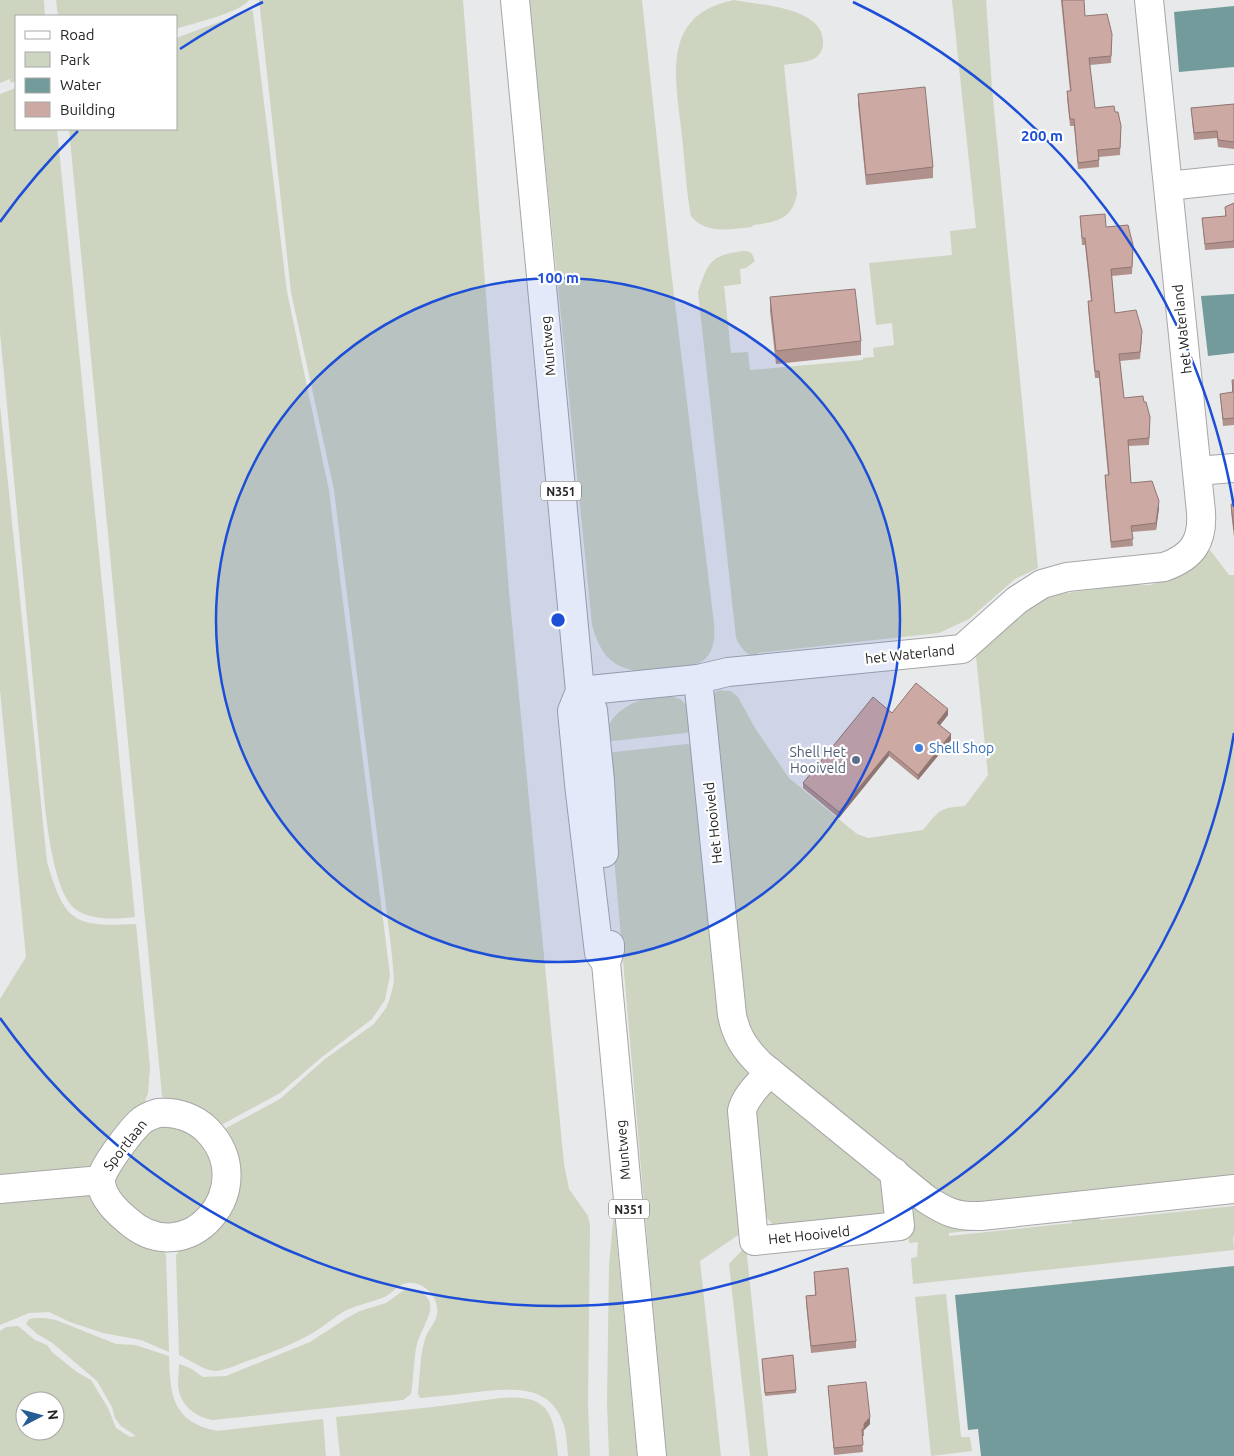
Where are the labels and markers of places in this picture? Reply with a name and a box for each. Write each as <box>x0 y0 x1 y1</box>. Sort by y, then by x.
centre of rings <box>549 611 567 629</box>
place label: Shell Shop <box>929 740 994 756</box>
marker: Shell Shop <box>913 742 925 754</box>
place label: Shell Het Hooiveld <box>789 744 846 776</box>
marker: Shell Het Hooiveld <box>850 754 862 766</box>

